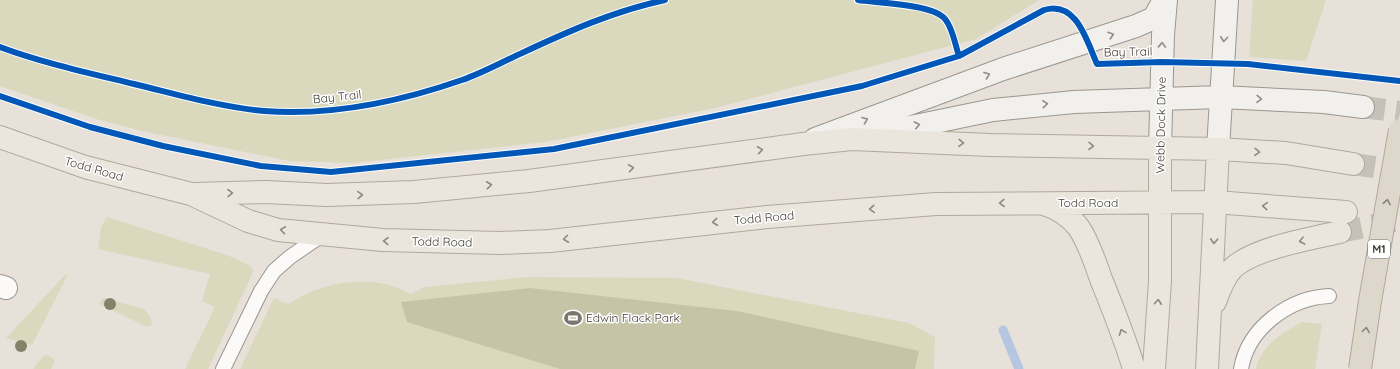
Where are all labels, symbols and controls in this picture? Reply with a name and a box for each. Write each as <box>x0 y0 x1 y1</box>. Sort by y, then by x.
one-way arrow <box>1107 31 1114 40</box>
one-way arrow <box>1219 36 1228 42</box>
one-way arrow <box>1158 42 1167 48</box>
street label: Bay Trail <box>1103 44 1153 59</box>
one-way arrow <box>984 71 991 79</box>
street label: Webb Dock Drive <box>1152 76 1169 174</box>
street label: Bay Trail <box>312 86 362 107</box>
one-way arrow <box>1256 95 1262 104</box>
one-way arrow <box>1042 100 1048 109</box>
one-way arrow <box>862 117 869 125</box>
one-way arrow <box>914 122 920 130</box>
one-way arrow <box>958 139 964 148</box>
one-way arrow <box>1088 142 1094 150</box>
one-way arrow <box>757 146 763 155</box>
one-way arrow <box>1254 147 1260 156</box>
street label: Todd Road <box>63 153 125 184</box>
one-way arrow <box>628 164 634 173</box>
one-way arrow <box>486 181 492 190</box>
one-way arrow <box>227 189 233 197</box>
one-way arrow <box>357 190 363 199</box>
street label: Todd Road <box>1058 195 1118 210</box>
one-way arrow <box>999 199 1005 207</box>
one-way arrow <box>1382 199 1391 205</box>
one-way arrow <box>1262 202 1268 210</box>
one-way arrow <box>869 204 875 213</box>
street label: Todd Road <box>733 207 795 228</box>
one-way arrow <box>712 218 718 227</box>
one-way arrow <box>280 226 286 235</box>
street label: Todd Road <box>412 233 472 250</box>
one-way arrow <box>563 234 569 243</box>
one-way arrow <box>383 236 389 245</box>
one-way arrow <box>1299 237 1305 245</box>
one-way arrow <box>1209 238 1218 244</box>
road number: M1 <box>1368 240 1390 258</box>
one-way arrow <box>1154 299 1163 305</box>
sports icon: Edwin Flack Park <box>563 308 583 328</box>
place label: Edwin Flack Park <box>586 310 680 325</box>
one-way arrow <box>1361 327 1370 333</box>
one-way arrow <box>1119 328 1127 335</box>

